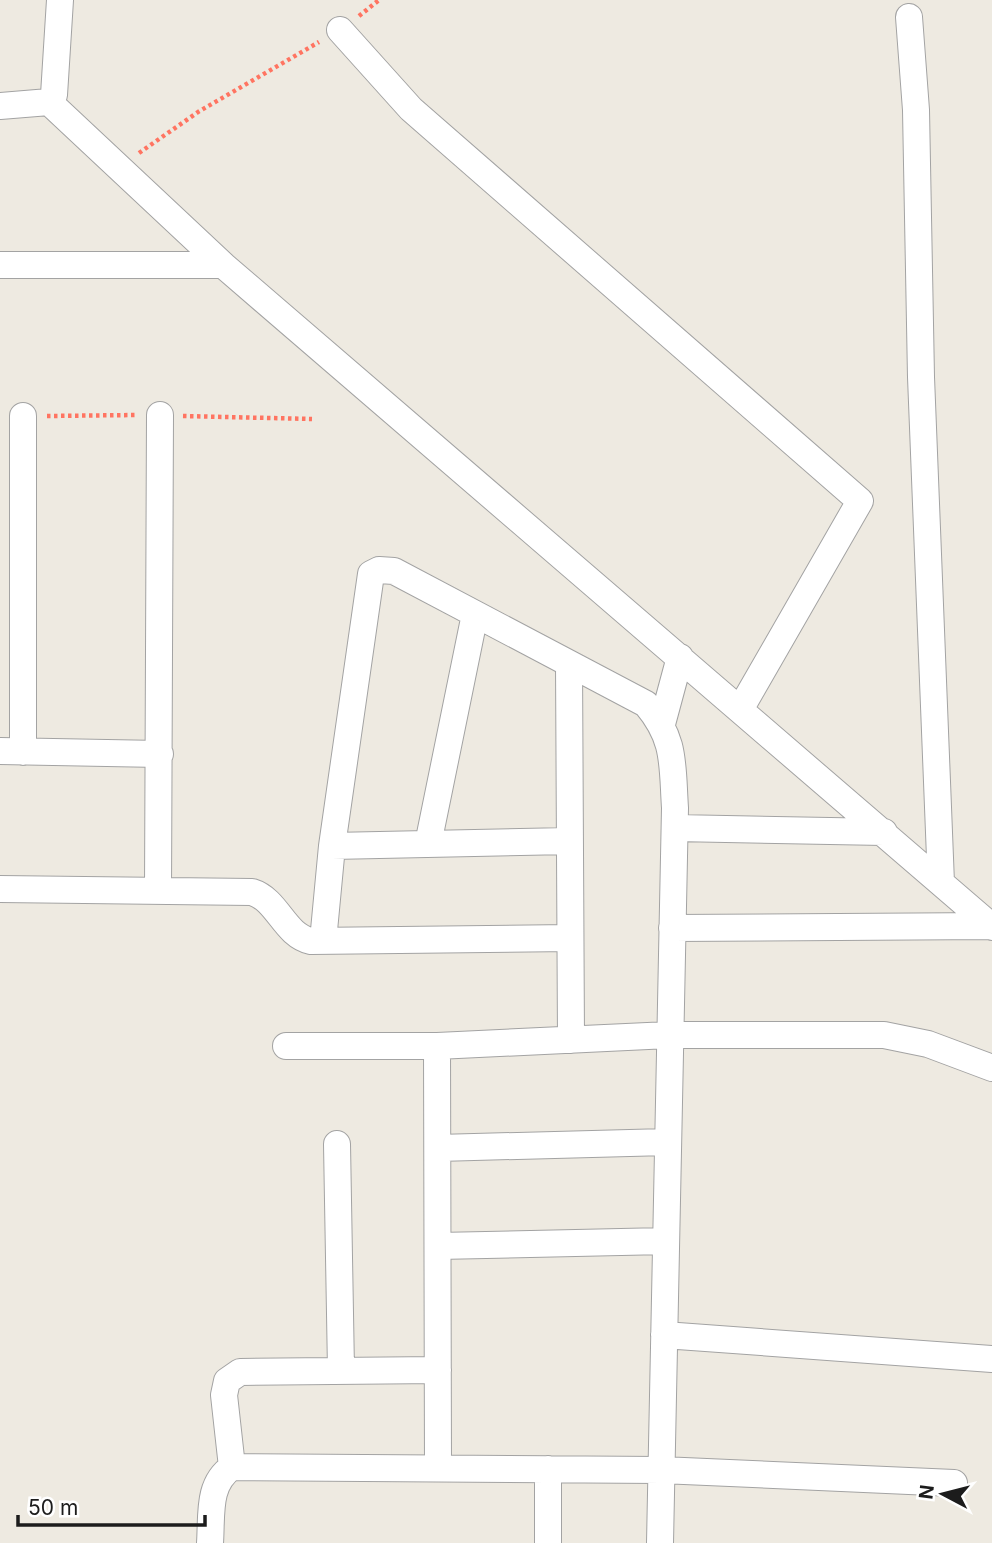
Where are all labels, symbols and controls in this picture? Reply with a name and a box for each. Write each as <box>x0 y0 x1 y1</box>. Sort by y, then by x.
north arrow <box>908 1459 978 1529</box>
text: N <box>914 1483 939 1501</box>
scale bar <box>18 1484 205 1528</box>
text: 50 m <box>28 1495 78 1520</box>

